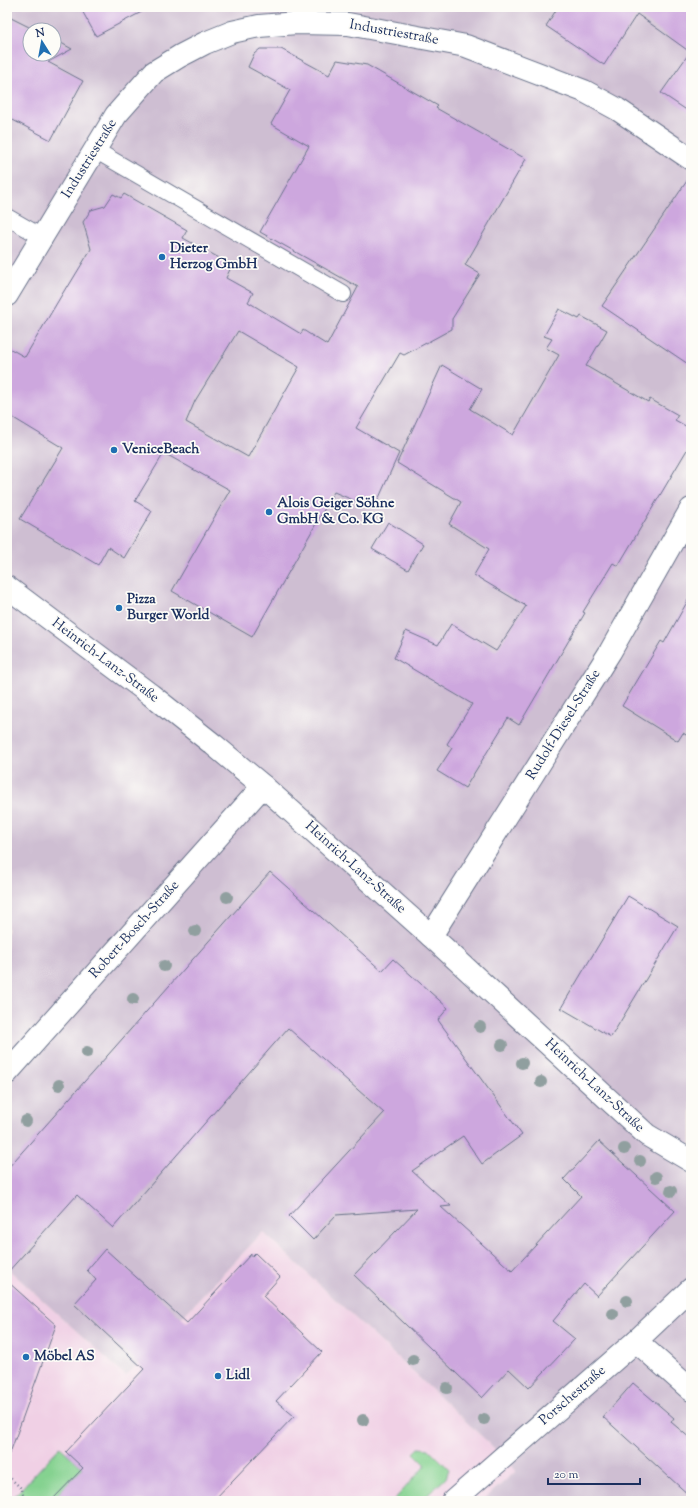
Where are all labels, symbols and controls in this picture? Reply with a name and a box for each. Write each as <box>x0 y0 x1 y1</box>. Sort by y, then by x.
street label: Industriestraße <box>348 15 440 51</box>
north arrow <box>22 22 62 62</box>
text: N <box>33 24 46 42</box>
street label: Industriestraße <box>58 115 122 203</box>
place label: Dieter Herzog GmbH <box>170 239 258 275</box>
marker: Dieter Herzog GmbH <box>157 252 167 262</box>
place label: VeniceBeach <box>122 440 200 460</box>
marker: VeniceBeach <box>109 445 119 455</box>
place label: Alois Geiger Söhne GmbH & Co. KG <box>277 494 395 530</box>
marker: Alois Geiger Söhne GmbH & Co. KG <box>264 507 274 517</box>
place label: Pizza Burger World <box>127 590 209 626</box>
marker: Pizza Burger World <box>114 603 124 613</box>
street label: Heinrich-Lanz-Straße <box>47 614 163 708</box>
street label: Rudolf-Diesel-Straße <box>522 666 606 784</box>
street label: Heinrich-Lanz-Straße <box>300 817 410 919</box>
street label: Robert-Bosch-Straße <box>85 877 185 983</box>
street label: Heinrich-Lanz-Straße <box>540 1034 648 1138</box>
place label: Möbel AS <box>34 1347 95 1367</box>
marker: Möbel AS <box>21 1352 31 1362</box>
street label: Porschestraße <box>535 1361 611 1431</box>
place label: Lidl <box>226 1366 250 1386</box>
marker: Lidl <box>213 1371 223 1381</box>
scale bar <box>548 1460 640 1486</box>
text: 20 m <box>554 1466 579 1484</box>

